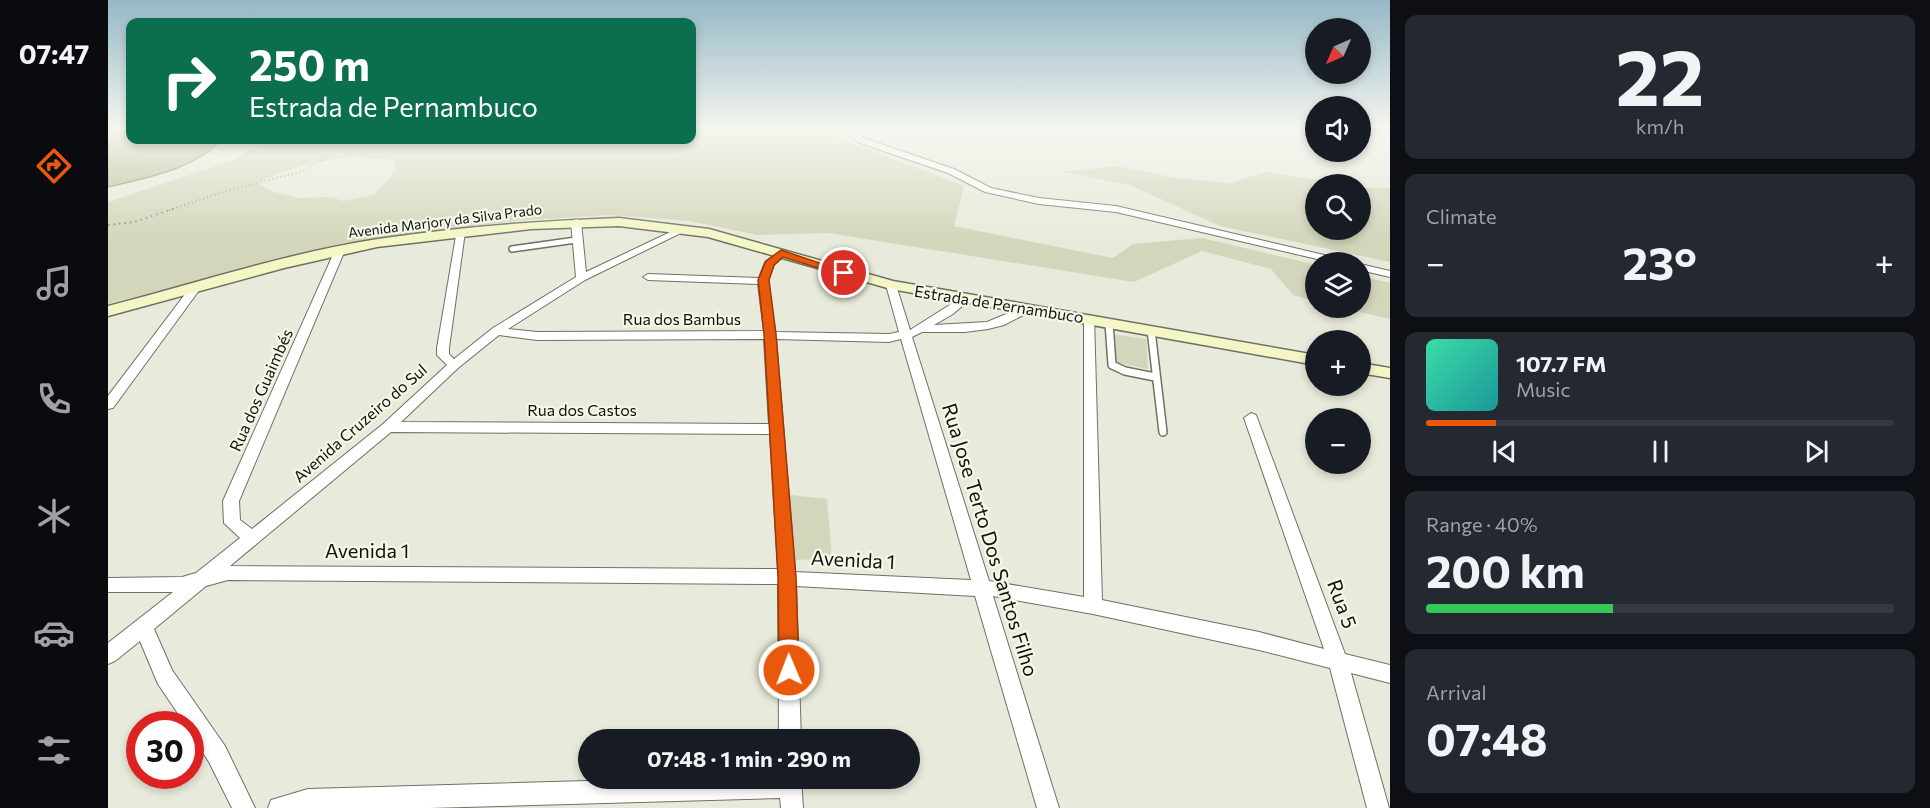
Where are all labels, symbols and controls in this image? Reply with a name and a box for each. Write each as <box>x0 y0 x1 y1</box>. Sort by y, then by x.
north arrow <box>1305 18 1371 84</box>
map controls <box>1305 18 1371 474</box>
text: 22 <box>1616 27 1704 122</box>
text: 07:47 <box>19 37 89 70</box>
text: 250 m <box>249 38 370 90</box>
icon: right <box>150 42 228 120</box>
text: Estrada de Pernambuco <box>249 90 538 123</box>
button: sound <box>1305 96 1371 162</box>
text: km/h <box>1636 114 1684 138</box>
icon: directions <box>33 145 75 187</box>
button: search <box>1305 174 1371 240</box>
street label: Avenida Marjory da Silva Prado <box>347 200 543 241</box>
text: Climate <box>1426 204 1496 228</box>
text: 23° <box>1623 234 1697 289</box>
text: − <box>1426 241 1445 282</box>
text: + <box>1875 241 1894 282</box>
pin <box>818 247 869 298</box>
button: layers <box>1305 252 1371 318</box>
icon: arrive <box>827 256 860 289</box>
icon: music <box>33 262 75 304</box>
street label: Estrada de Pernambuco <box>913 281 1085 326</box>
street label: Rua dos Bambus <box>623 309 741 328</box>
street label: Rua dos Guaimbés <box>225 326 296 454</box>
button: + <box>1305 330 1371 396</box>
text: 107.7 FM <box>1516 350 1607 377</box>
street label: Avenida Cruzeiro do Sul <box>289 360 430 486</box>
text: Music <box>1516 377 1570 401</box>
icon: phone <box>33 378 75 420</box>
street label: Rua dos Castos <box>527 400 637 419</box>
street label: Rua Jose Terto Dos Santos Filho <box>938 400 1044 679</box>
button: − <box>1305 408 1371 474</box>
icon: previous <box>1488 435 1521 468</box>
icon: pause <box>1644 435 1677 468</box>
icon: next <box>1800 435 1833 468</box>
icon: climate <box>33 495 75 537</box>
text: Range · 40% <box>1426 512 1538 536</box>
street label: Avenida 1 <box>325 538 409 562</box>
text: 200 km <box>1426 542 1585 597</box>
street label: Avenida 1 <box>810 545 896 573</box>
street label: Rua 5 <box>1323 576 1363 631</box>
icon: car <box>33 612 75 654</box>
position arrow <box>757 638 821 702</box>
text: Arrival <box>1426 680 1487 704</box>
text: 07:48 <box>1426 710 1548 765</box>
speed limit sign: 30 <box>126 711 204 789</box>
icon: filters <box>33 729 75 771</box>
text: 07:48 · 1 min · 290 m <box>647 745 851 772</box>

